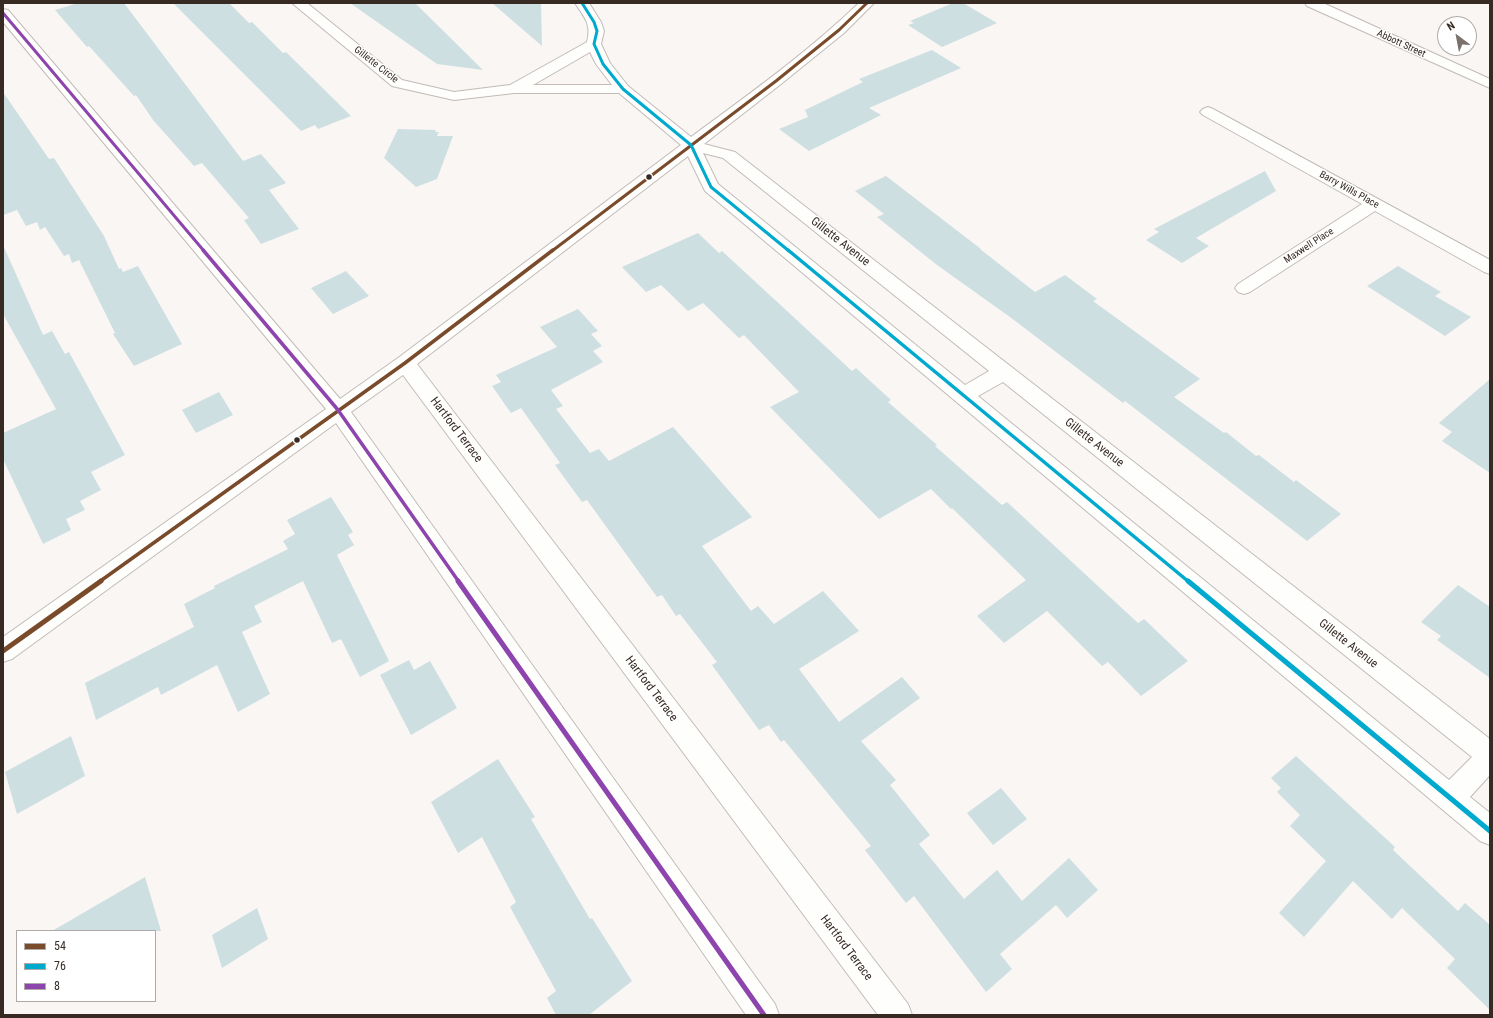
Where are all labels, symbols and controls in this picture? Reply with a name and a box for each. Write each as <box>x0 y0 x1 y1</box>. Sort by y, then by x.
north arrow <box>1437 16 1477 56</box>
text: N <box>1445 19 1457 34</box>
street label: Abbott Street <box>1375 28 1427 60</box>
street label: Gillette Circle <box>351 44 401 86</box>
street label: Barry Wills Place <box>1317 169 1381 211</box>
unlabelled marker <box>644 172 654 182</box>
street label: Gillette Avenue <box>808 214 872 270</box>
street label: Maxwell Place <box>1282 226 1336 266</box>
street label: Hartford Terrace <box>427 395 485 465</box>
street label: Gillette Avenue <box>1062 415 1126 471</box>
unlabelled marker <box>292 435 302 445</box>
street label: Gillette Avenue <box>1316 616 1380 672</box>
street label: Hartford Terrace <box>622 654 680 724</box>
street label: Hartford Terrace <box>817 913 875 983</box>
legend <box>16 930 156 1002</box>
text: 54 <box>54 939 66 953</box>
text: 76 <box>54 959 66 973</box>
text: 8 <box>54 979 60 993</box>

